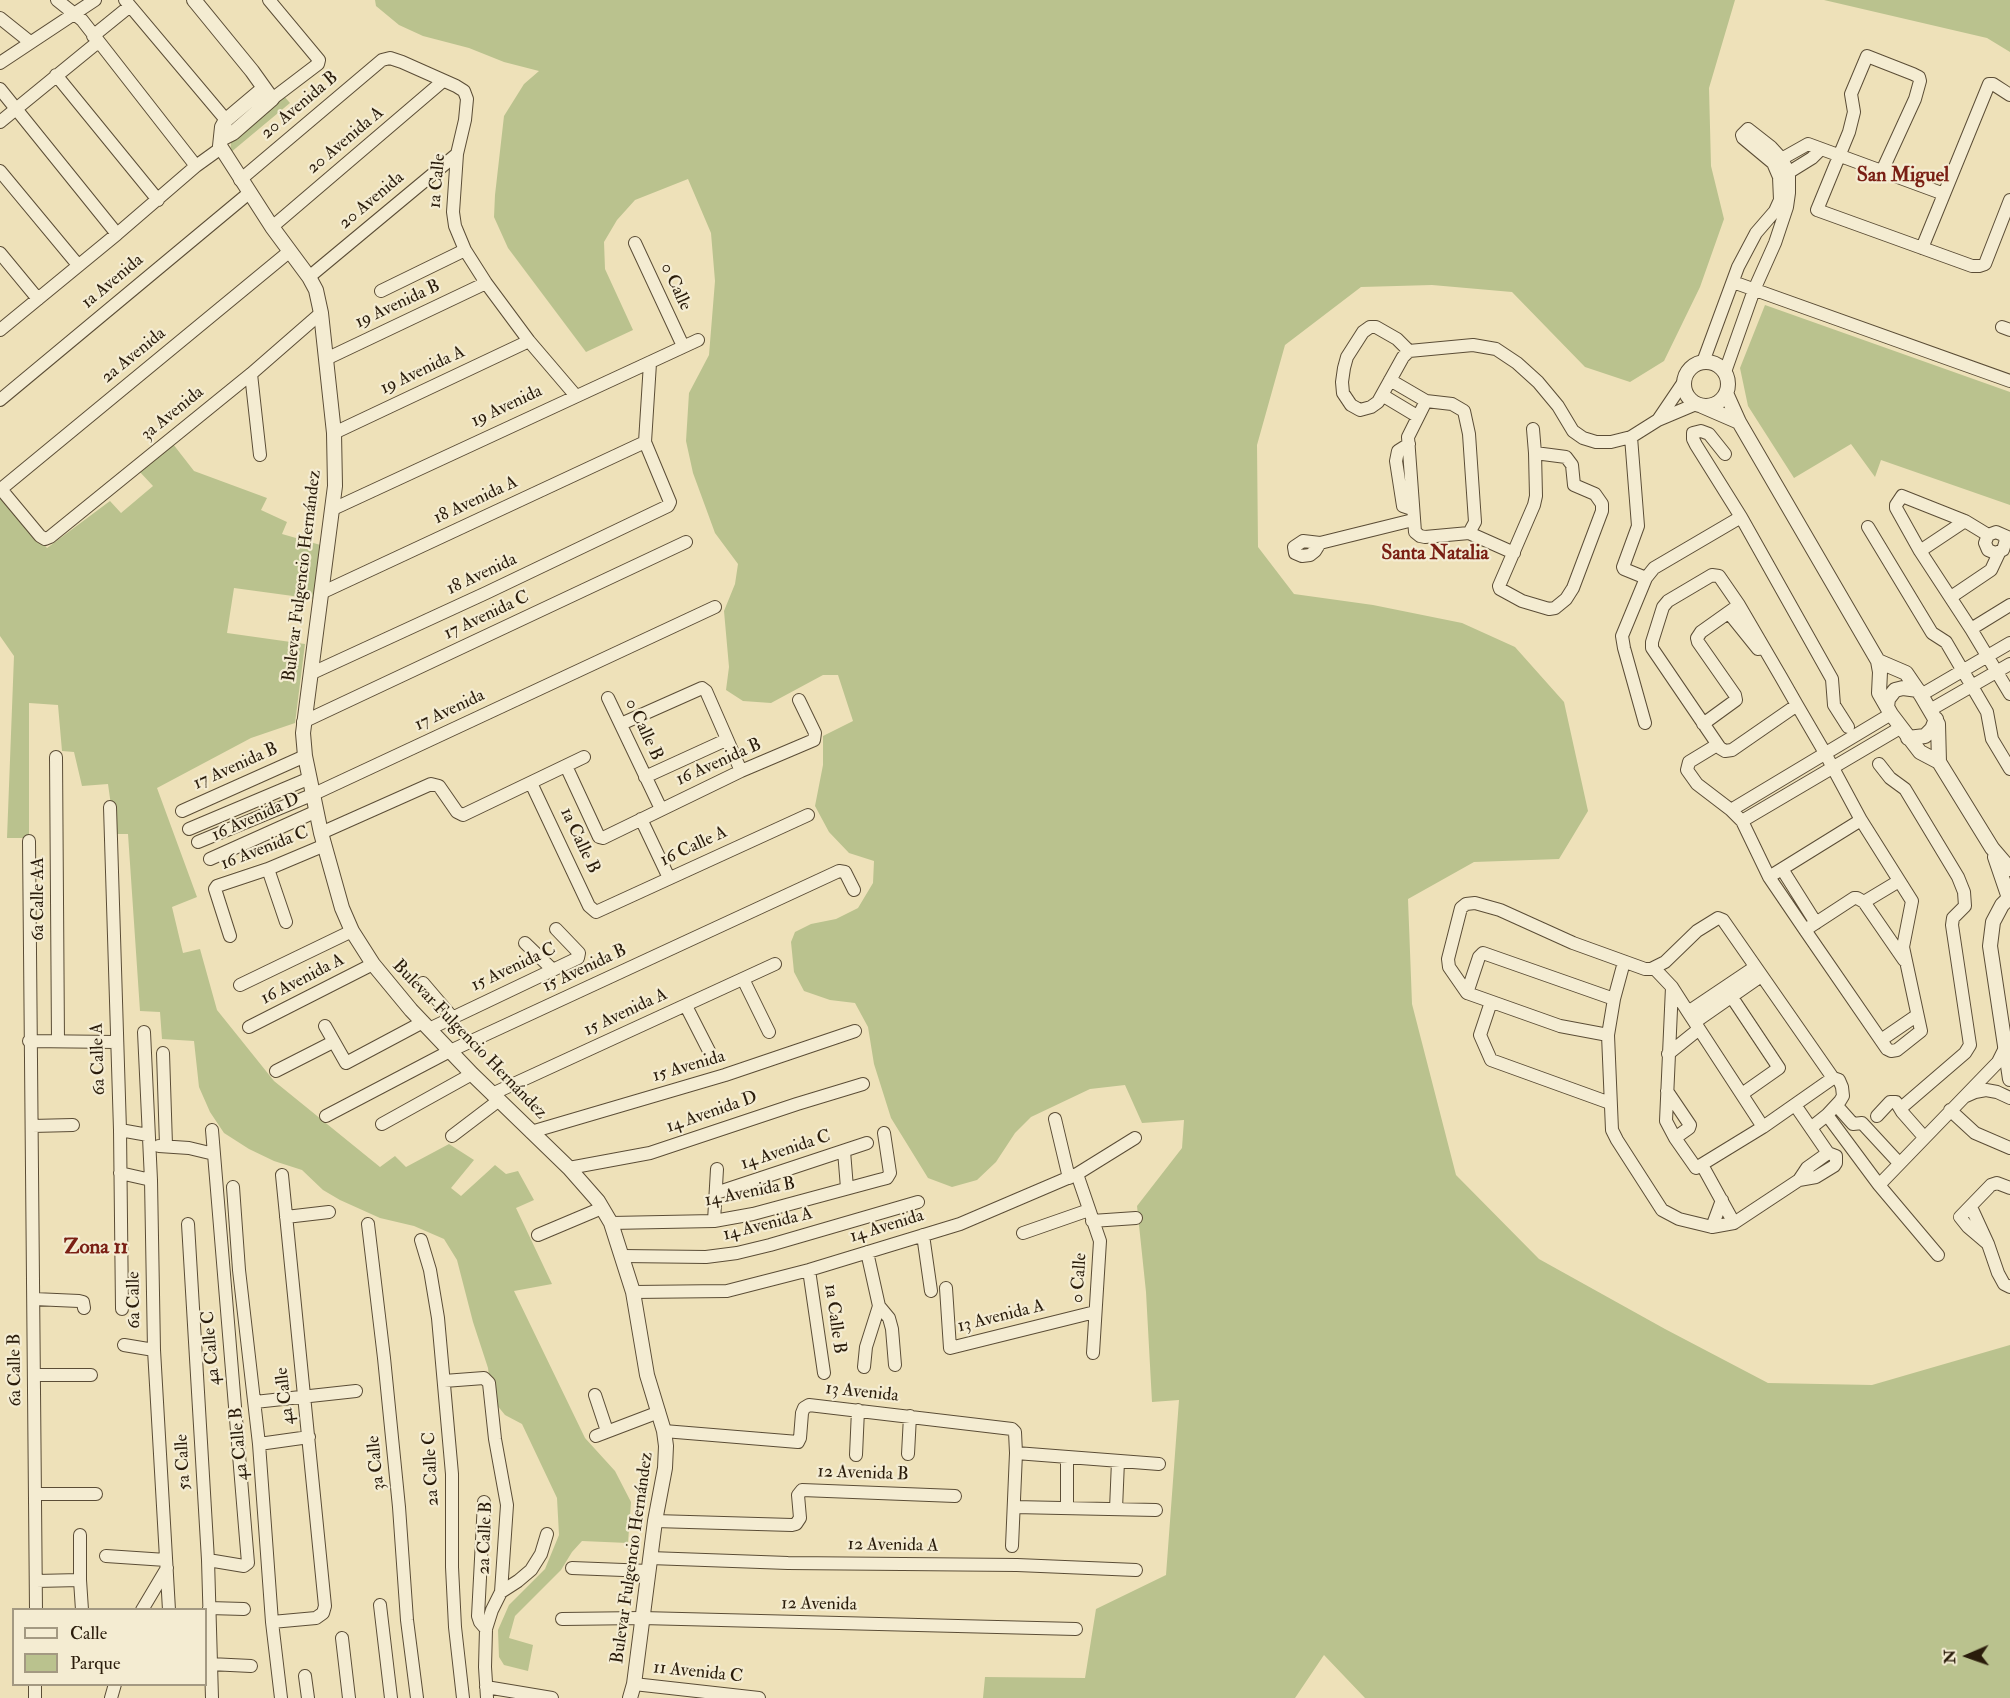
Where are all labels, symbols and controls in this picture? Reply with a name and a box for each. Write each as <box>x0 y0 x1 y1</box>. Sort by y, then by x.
street label: 20 Avenida B <box>257 67 343 145</box>
street label: 20 Avenida A <box>303 103 389 179</box>
street label: 1a Calle <box>425 153 451 209</box>
district label: San Miguel <box>1857 165 1949 189</box>
street label: 20 Avenida <box>335 167 409 235</box>
street label: 1a Avenida <box>78 250 148 314</box>
street label: 0 Calle <box>655 260 695 314</box>
street label: 19 Avenida B <box>352 276 444 334</box>
street label: 2a Avenida <box>97 323 171 389</box>
street label: 19 Avenida A <box>377 342 469 400</box>
street label: 19 Avenida <box>468 381 546 433</box>
street label: 3a Avenida <box>137 382 209 446</box>
street label: Bulevar Fulgencio Hernández <box>279 469 327 683</box>
street label: 18 Avenida A <box>431 472 521 530</box>
district label: Santa Natalia <box>1381 543 1489 567</box>
street label: 18 Avenida <box>443 549 521 601</box>
street label: 17 Avenida C <box>441 587 533 645</box>
street label: 17 Avenida <box>412 685 488 737</box>
street label: 0 Calle B <box>619 696 667 764</box>
street label: 16 Avenida B <box>673 735 765 791</box>
street label: 17 Avenida B <box>190 739 282 795</box>
street label: 16 Avenida D <box>209 789 303 847</box>
street label: 1a Calle B <box>554 805 604 877</box>
street label: 16 Avenida C <box>218 822 312 876</box>
street label: 16 Calle A <box>657 822 731 872</box>
street label: 6a Calle AA <box>28 857 50 941</box>
street label: 15 Avenida C <box>468 939 560 997</box>
street label: 15 Avenida B <box>540 940 630 998</box>
street label: 16 Avenida A <box>258 950 348 1010</box>
street label: Bulevar Fulgencio Hernández <box>387 956 551 1124</box>
street label: 15 Avenida A <box>581 984 671 1042</box>
street label: 6a Calle A <box>87 1022 111 1096</box>
street label: 15 Avenida <box>650 1046 728 1088</box>
street label: 14 Avenida D <box>664 1087 760 1139</box>
street label: 14 Avenida C <box>738 1126 834 1176</box>
street label: 14 Avenida B <box>703 1174 797 1212</box>
street label: 14 Avenida A <box>721 1203 815 1247</box>
street label: 14 Avenida <box>847 1206 927 1248</box>
district label: Zona 11 <box>64 1235 128 1261</box>
street label: 0 Calle <box>1067 1252 1093 1304</box>
street label: 6a Calle <box>124 1271 146 1329</box>
street label: 1a Calle B <box>818 1283 850 1355</box>
street label: 13 Avenida A <box>955 1296 1047 1338</box>
street label: 4a Calle C <box>198 1310 226 1386</box>
street label: 6a Calle B <box>5 1333 27 1407</box>
street label: 4a Calle <box>272 1366 300 1426</box>
street label: 13 Avenida <box>824 1378 900 1408</box>
street label: 4a Calle B <box>226 1406 254 1482</box>
street label: 2a Calle C <box>419 1431 445 1507</box>
street label: 5a Calle <box>172 1433 196 1491</box>
street label: 3a Calle <box>363 1434 391 1492</box>
street label: Bulevar Fulgencio Hernández <box>607 1451 659 1665</box>
street label: 12 Avenida B <box>817 1462 909 1486</box>
street label: 2a Calle B <box>474 1501 498 1575</box>
street label: 12 Avenida A <box>847 1534 939 1558</box>
street label: 12 Avenida <box>781 1594 857 1616</box>
legend <box>12 1608 207 1686</box>
text: Calle <box>70 1622 107 1645</box>
north arrow <box>1938 1626 1998 1686</box>
text: N <box>1940 1649 1960 1664</box>
text: Parque <box>70 1652 120 1675</box>
street label: 11 Avenida C <box>652 1658 744 1688</box>

